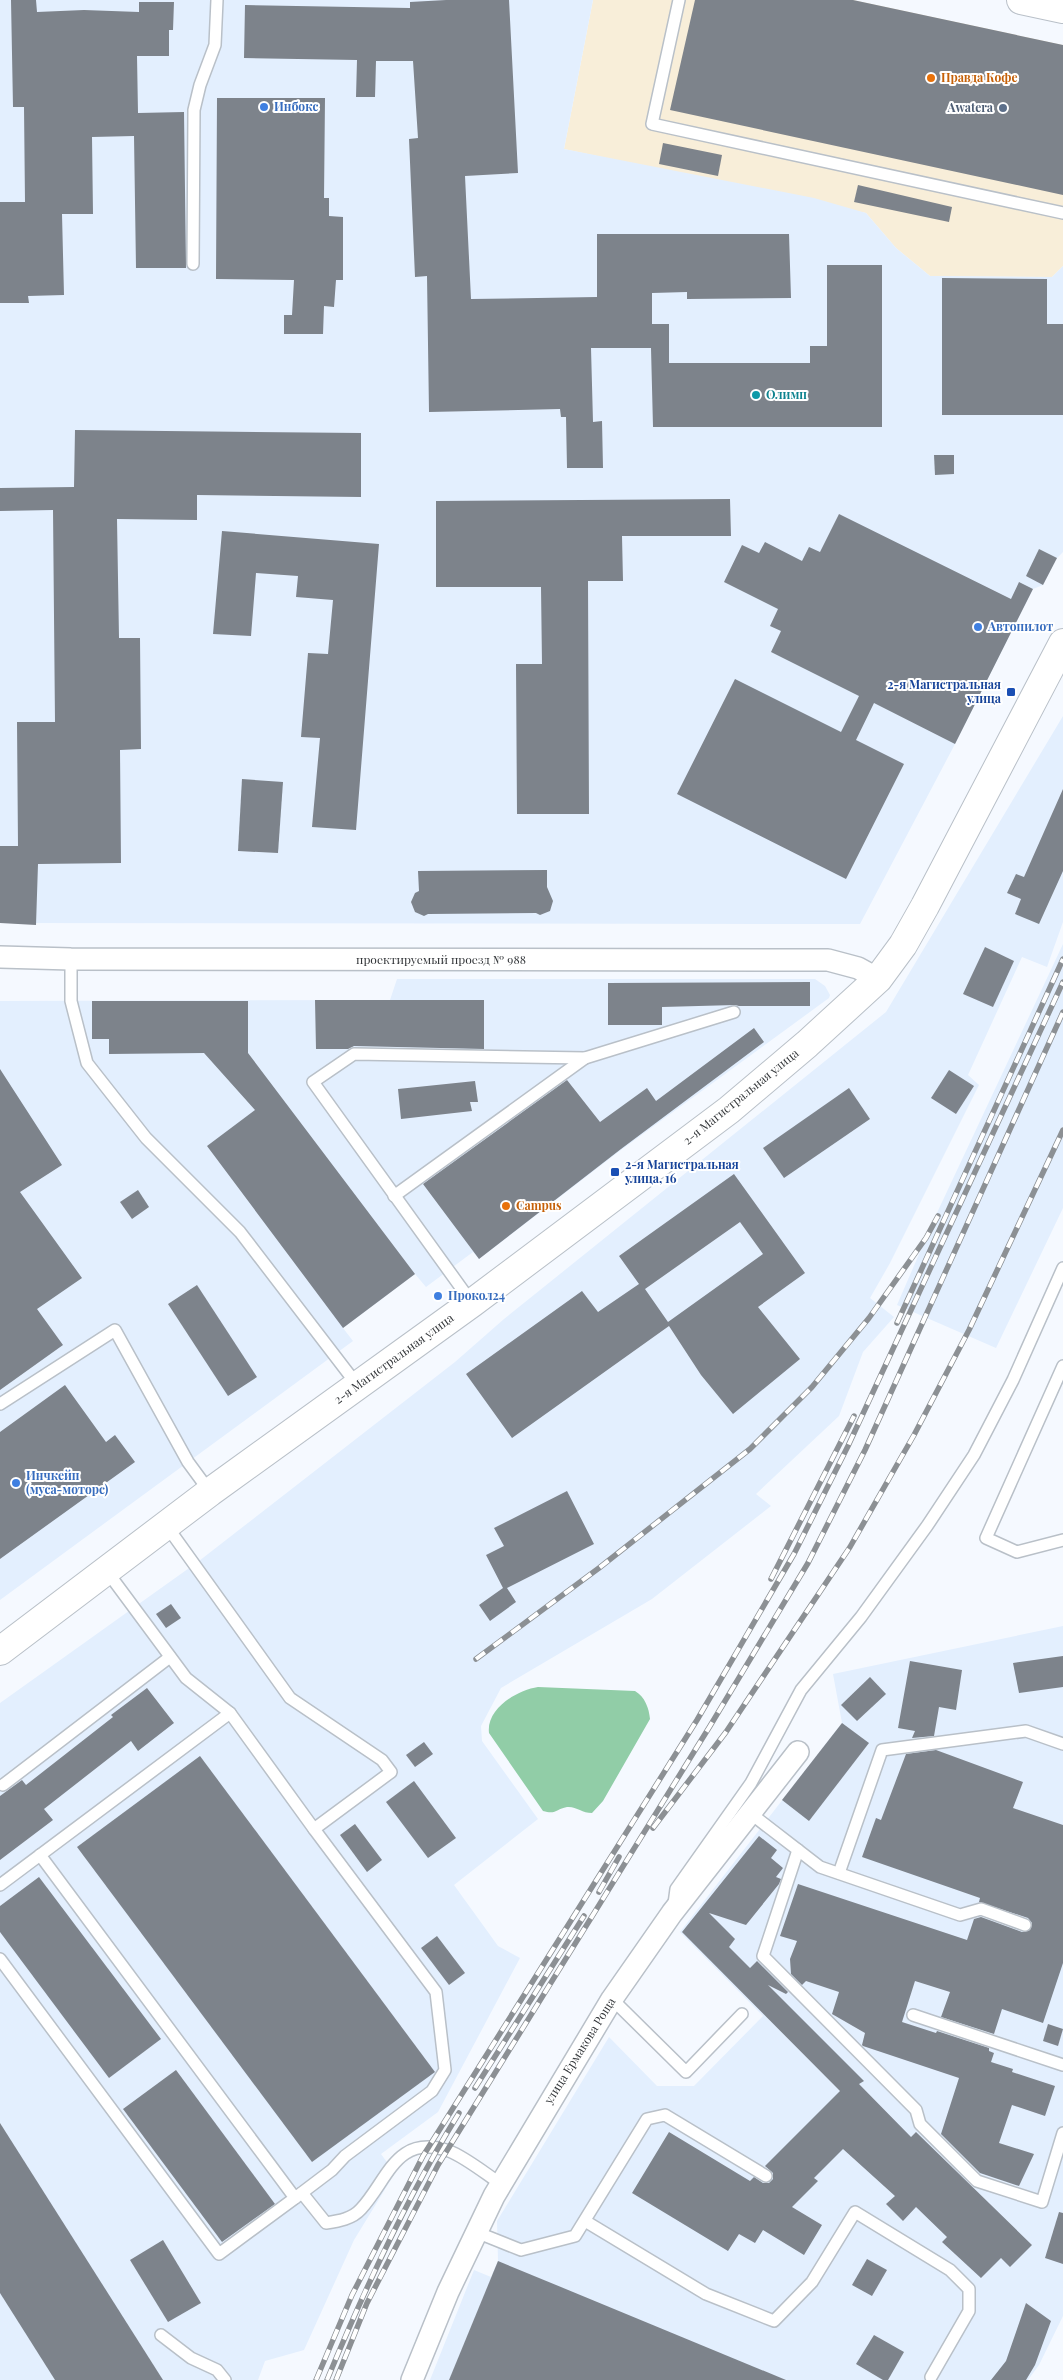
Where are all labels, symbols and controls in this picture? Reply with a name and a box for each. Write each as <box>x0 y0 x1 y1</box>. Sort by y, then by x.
place label: Правда Кофе <box>941 69 1017 85</box>
marker: Правда Кофе <box>925 72 937 84</box>
place label: Инбокс <box>274 98 318 114</box>
place label: Awatera <box>946 99 994 115</box>
marker: Инбокс <box>258 101 270 113</box>
marker: Awatera <box>997 102 1009 114</box>
place label: Олимп <box>766 386 807 402</box>
marker: Олимп <box>750 389 762 401</box>
place label: Автопилот <box>987 618 1053 634</box>
marker: Автопилот <box>972 621 984 633</box>
place label: 2-я Магистральная улица <box>887 676 1002 706</box>
marker: 2-я Магистральная улица <box>1005 686 1017 698</box>
street label: проектируемый проезд № 988 <box>356 951 526 967</box>
street label: 2-я Магистральная улица <box>679 1045 801 1148</box>
place label: 2-я Магистральная улица, 16 <box>624 1156 739 1186</box>
marker: 2-я Магистральная улица, 16 <box>609 1166 621 1178</box>
place label: Campus <box>516 1197 562 1213</box>
marker: Campus <box>500 1200 512 1212</box>
place label: Прокол24 <box>448 1287 505 1303</box>
marker: Прокол24 <box>432 1290 444 1302</box>
street label: 2-я Магистральная улица <box>330 1309 456 1407</box>
place label: Инчкейп (муса-моторс) <box>26 1467 109 1497</box>
marker: Инчкейп (муса-моторс) <box>10 1477 22 1489</box>
street label: улица Ермакова Роща <box>539 1994 618 2108</box>

